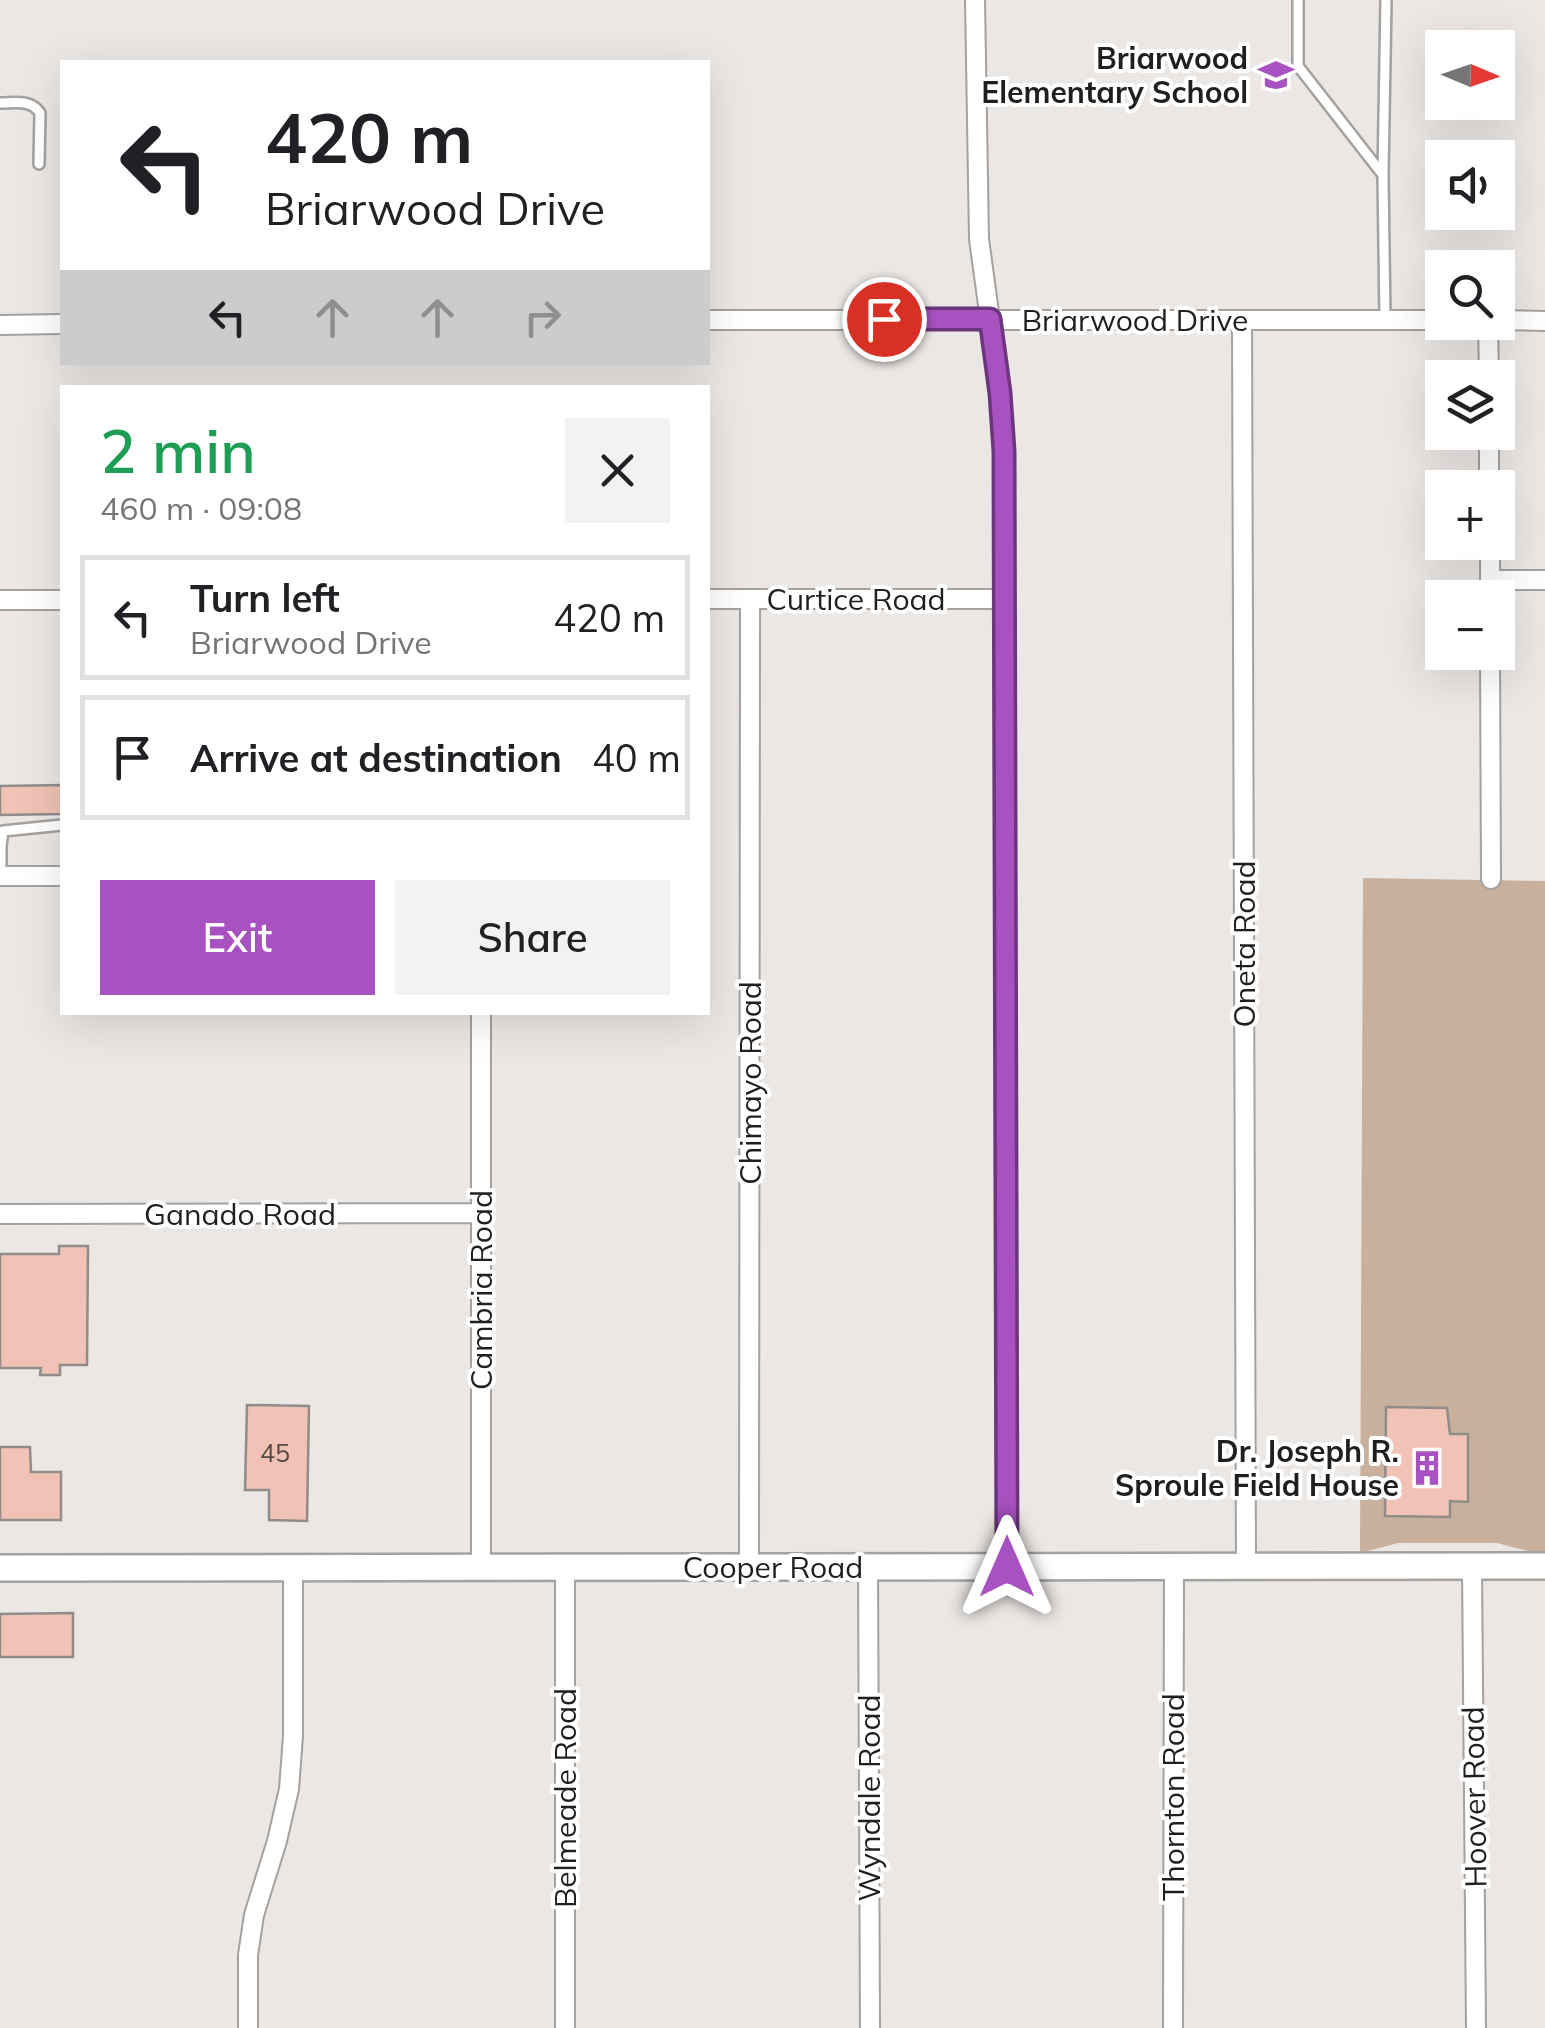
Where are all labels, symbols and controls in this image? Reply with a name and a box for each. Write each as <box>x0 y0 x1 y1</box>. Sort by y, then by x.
north arrow <box>1425 30 1515 120</box>
map controls <box>1425 30 1515 670</box>
place label: Briarwood Elementary School <box>981 39 1248 111</box>
school or university icon: Briarwood Elementary School <box>1257 56 1295 94</box>
text: 420 m <box>265 93 473 181</box>
icon: left <box>100 100 230 230</box>
button: sound <box>1425 140 1515 230</box>
text: Briarwood Drive <box>265 180 605 236</box>
button: search <box>1425 250 1515 340</box>
pin <box>842 277 927 362</box>
icon: left <box>200 290 255 345</box>
icon: ahead <box>305 290 360 345</box>
icon: ahead <box>410 290 465 345</box>
icon: right <box>515 290 570 345</box>
icon: arrive <box>857 292 912 347</box>
street label: Briarwood Drive <box>1022 301 1248 339</box>
button: layers <box>1425 360 1515 450</box>
text: 2 min <box>100 413 256 488</box>
button: close <box>565 418 670 523</box>
button: + <box>1425 470 1515 560</box>
text: 460 m · 09:08 <box>100 488 302 528</box>
text: Turn left <box>190 574 340 622</box>
street label: Curtice Road <box>766 580 946 618</box>
button: − <box>1425 580 1515 670</box>
icon: left <box>105 590 160 645</box>
text: 420 m <box>553 594 665 642</box>
text: Briarwood Drive <box>190 622 432 662</box>
icon: arrive <box>105 730 160 785</box>
text: Arrive at destination <box>190 734 562 782</box>
text: 40 m <box>592 734 681 782</box>
street label: Oneta Road <box>1225 861 1263 1027</box>
button: Exit <box>100 880 375 995</box>
button: Share <box>395 880 670 995</box>
street label: Chimayo Road <box>731 981 769 1185</box>
street label: Cambria Road <box>462 1190 500 1390</box>
street label: Ganado Road <box>144 1195 336 1233</box>
place label: Dr. Joseph R. Sproule Field House <box>1115 1432 1399 1504</box>
house number: 45 <box>260 1437 290 1468</box>
building icon: Dr. Joseph R. Sproule Field House <box>1408 1449 1446 1487</box>
position arrow <box>955 1515 1059 1619</box>
street label: Cooper Road <box>683 1548 863 1586</box>
street label: Belmeade Road <box>546 1688 584 1908</box>
street label: Thornton Road <box>1154 1693 1192 1901</box>
street label: Wyndale Road <box>850 1695 888 1901</box>
street label: Hoover Road <box>1453 1706 1495 1888</box>

